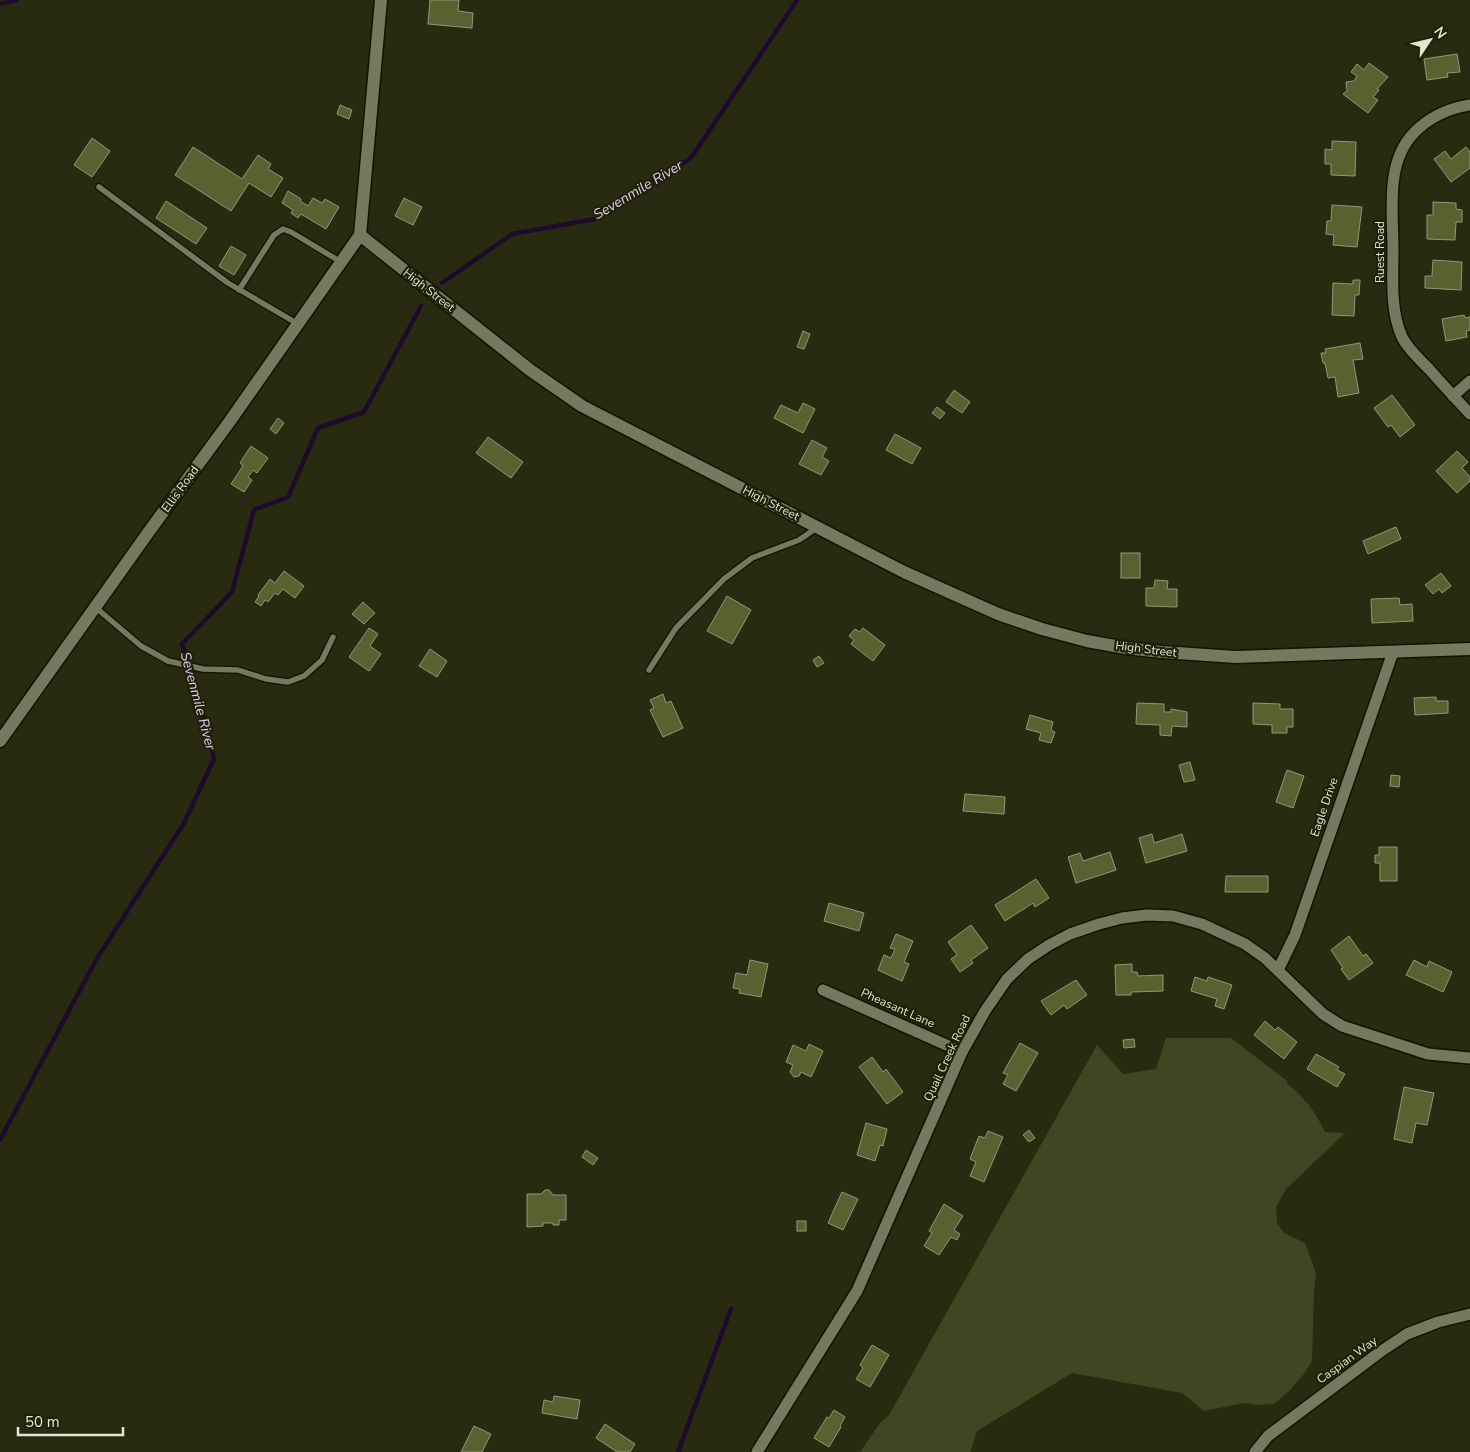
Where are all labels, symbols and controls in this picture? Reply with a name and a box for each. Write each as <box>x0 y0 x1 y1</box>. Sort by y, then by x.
north arrow <box>1405 15 1455 65</box>
text: N <box>1429 23 1451 43</box>
water label: Sevenmile River <box>590 155 687 224</box>
street label: Ruest Road <box>1372 221 1388 283</box>
street label: High Street <box>400 265 459 316</box>
street label: Ellis Road <box>158 463 202 515</box>
street label: High Street <box>740 482 803 524</box>
street label: High Street <box>1114 637 1178 661</box>
water label: Sevenmile River <box>176 650 221 753</box>
street label: Eagle Drive <box>1306 775 1342 839</box>
street label: Pheasant Lane <box>858 985 938 1031</box>
street label: Quail Creek Road <box>920 1012 974 1104</box>
street label: Caspian Way <box>1314 1332 1381 1387</box>
scale bar <box>18 1404 122 1436</box>
text: 50 m <box>25 1412 60 1432</box>

